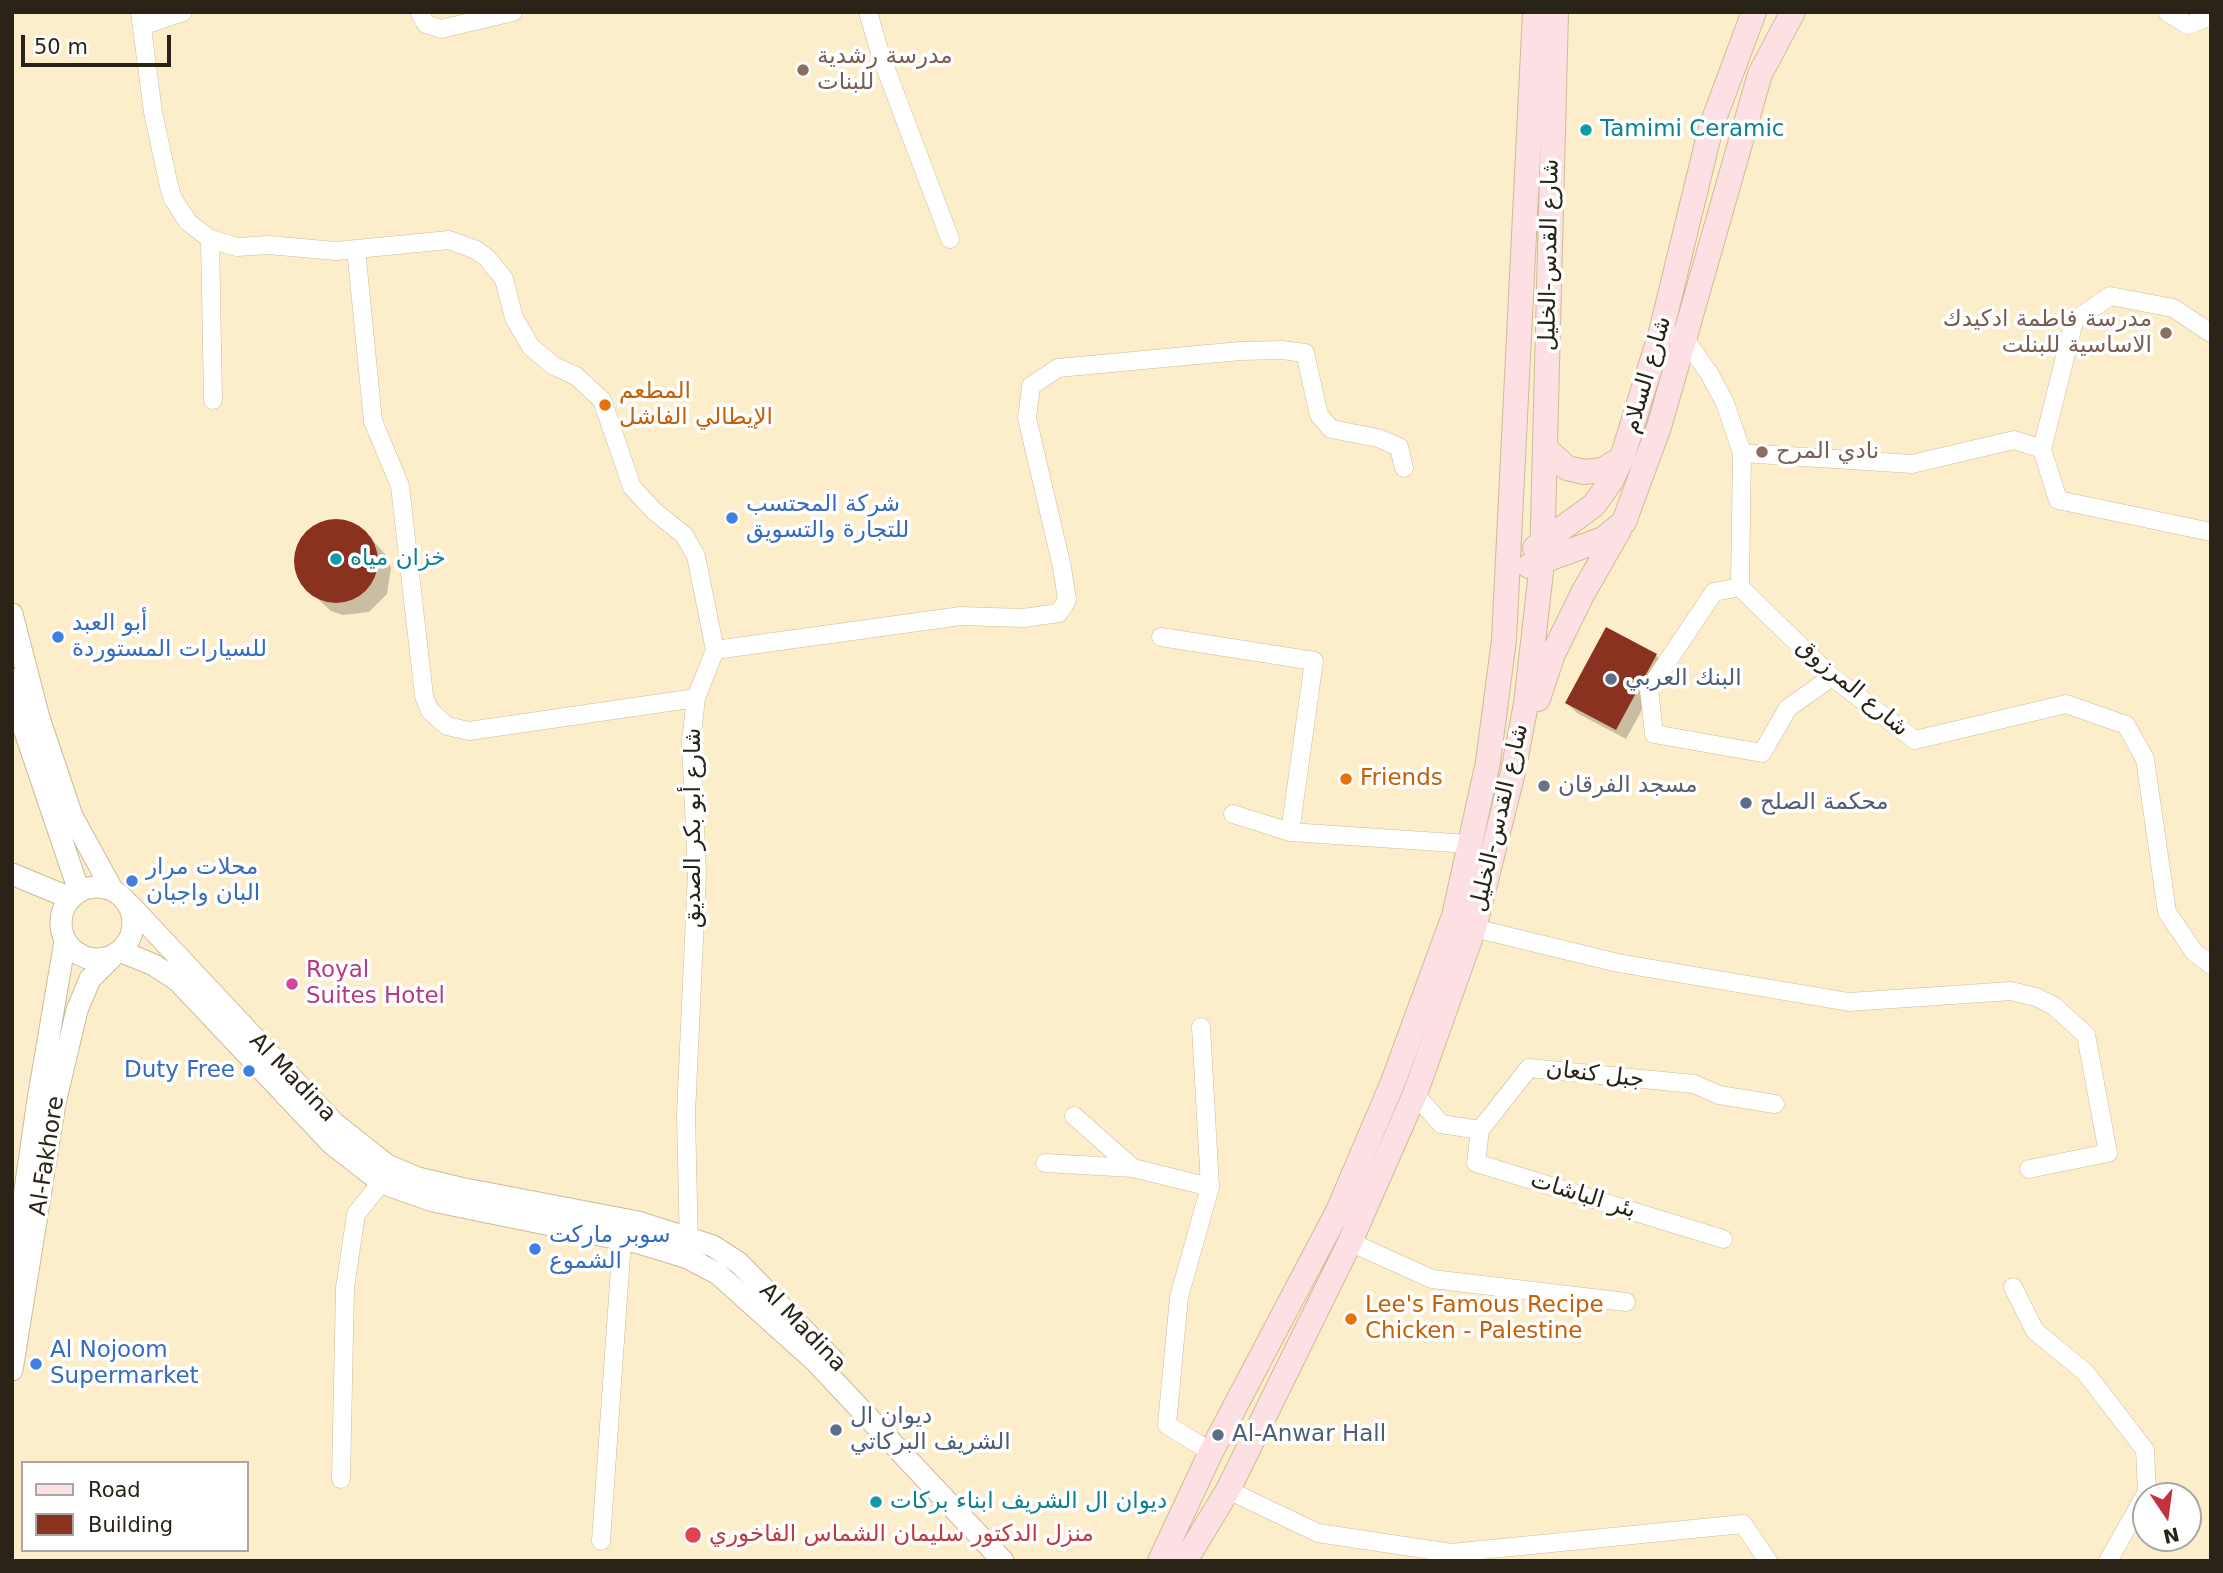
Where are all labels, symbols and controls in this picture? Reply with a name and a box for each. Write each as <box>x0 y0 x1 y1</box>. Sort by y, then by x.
scale bar <box>24 21 175 65</box>
text: 50 m <box>34 35 88 59</box>
place label: مدرسة رشدية للبنات <box>817 43 953 97</box>
marker: مدرسة رشدية للبنات <box>795 62 811 78</box>
place label: Tamimi Ceramic <box>1600 116 1784 144</box>
marker: Tamimi Ceramic <box>1578 122 1594 138</box>
street label: شارع القدس-الخليل <box>1535 159 1565 351</box>
place label: مدرسة فاطمة ادكيدك الاساسية للبنلت <box>1943 306 2152 360</box>
street label: شارع السلام <box>1618 313 1678 437</box>
marker: مدرسة فاطمة ادكيدك الاساسية للبنلت <box>2158 325 2174 341</box>
place label: المطعم الإيطالي الفاشل <box>619 378 773 432</box>
marker: المطعم الإيطالي الفاشل <box>597 397 613 413</box>
place label: نادي المرح <box>1776 438 1879 466</box>
marker: نادي المرح <box>1754 444 1770 460</box>
place label: شركة المحتسب للتجارة والتسويق <box>746 491 909 545</box>
marker: شركة المحتسب للتجارة والتسويق <box>724 510 740 526</box>
place label: خزان مياه <box>350 545 446 573</box>
marker: خزان مياه <box>328 551 344 567</box>
place label: أبو العبد للسيارات المستوردة <box>72 610 267 664</box>
marker: أبو العبد للسيارات المستوردة <box>50 629 66 645</box>
street label: شارع المرزوق <box>1790 633 1914 743</box>
place label: البنك العربي <box>1625 665 1742 693</box>
marker: البنك العربي <box>1603 671 1619 687</box>
street label: شارع القدس-الخليل <box>1465 721 1535 915</box>
street label: شارع أبو بكر الصديق <box>680 728 708 928</box>
place label: Friends <box>1360 765 1443 793</box>
marker: Friends <box>1338 771 1354 787</box>
place label: مسجد الفرقان <box>1558 772 1698 800</box>
marker: مسجد الفرقان <box>1536 778 1552 794</box>
place label: محكمة الصلح <box>1760 789 1889 817</box>
marker: محكمة الصلح <box>1738 795 1754 811</box>
place label: محلات مرار البان واجبان <box>146 854 260 908</box>
marker: محلات مرار البان واجبان <box>124 873 140 889</box>
place label: Royal Suites Hotel <box>306 957 445 1011</box>
marker: Royal Suites Hotel <box>284 976 300 992</box>
street label: Al Madina <box>243 1028 341 1128</box>
street label: جبل كنعان <box>1544 1055 1646 1095</box>
place label: Duty Free <box>124 1057 235 1085</box>
marker: Duty Free <box>241 1063 257 1079</box>
street label: Al-Fakhore <box>25 1094 71 1218</box>
street label: بئر الباشات <box>1527 1167 1639 1225</box>
place label: سوبر ماركت الشموع <box>549 1222 671 1276</box>
marker: سوبر ماركت الشموع <box>527 1241 543 1257</box>
street label: Al Madina <box>753 1278 851 1378</box>
place label: Lee's Famous Recipe Chicken - Palestine <box>1365 1292 1604 1346</box>
marker: Lee's Famous Recipe Chicken - Palestine <box>1343 1311 1359 1327</box>
place label: Al Nojoom Supermarket <box>50 1337 199 1391</box>
marker: Al Nojoom Supermarket <box>28 1356 44 1372</box>
place label: ديوان ال الشريف البركاتي <box>850 1403 1011 1457</box>
place label: Al-Anwar Hall <box>1232 1421 1386 1449</box>
marker: ديوان ال الشريف البركاتي <box>828 1422 844 1438</box>
marker: Al-Anwar Hall <box>1210 1427 1226 1443</box>
legend <box>21 1461 248 1552</box>
text: Road <box>88 1478 141 1502</box>
north arrow <box>2132 1482 2202 1552</box>
place label: ديوان ال الشريف ابناء بركات <box>890 1488 1167 1516</box>
marker: ديوان ال الشريف ابناء بركات <box>868 1494 884 1510</box>
text: Building <box>88 1513 173 1537</box>
place label: منزل الدكتور سليمان الشماس الفاخوري <box>709 1521 1094 1549</box>
text: N <box>2161 1523 2181 1548</box>
marker: منزل الدكتور سليمان الشماس الفاخوري <box>683 1525 703 1545</box>

